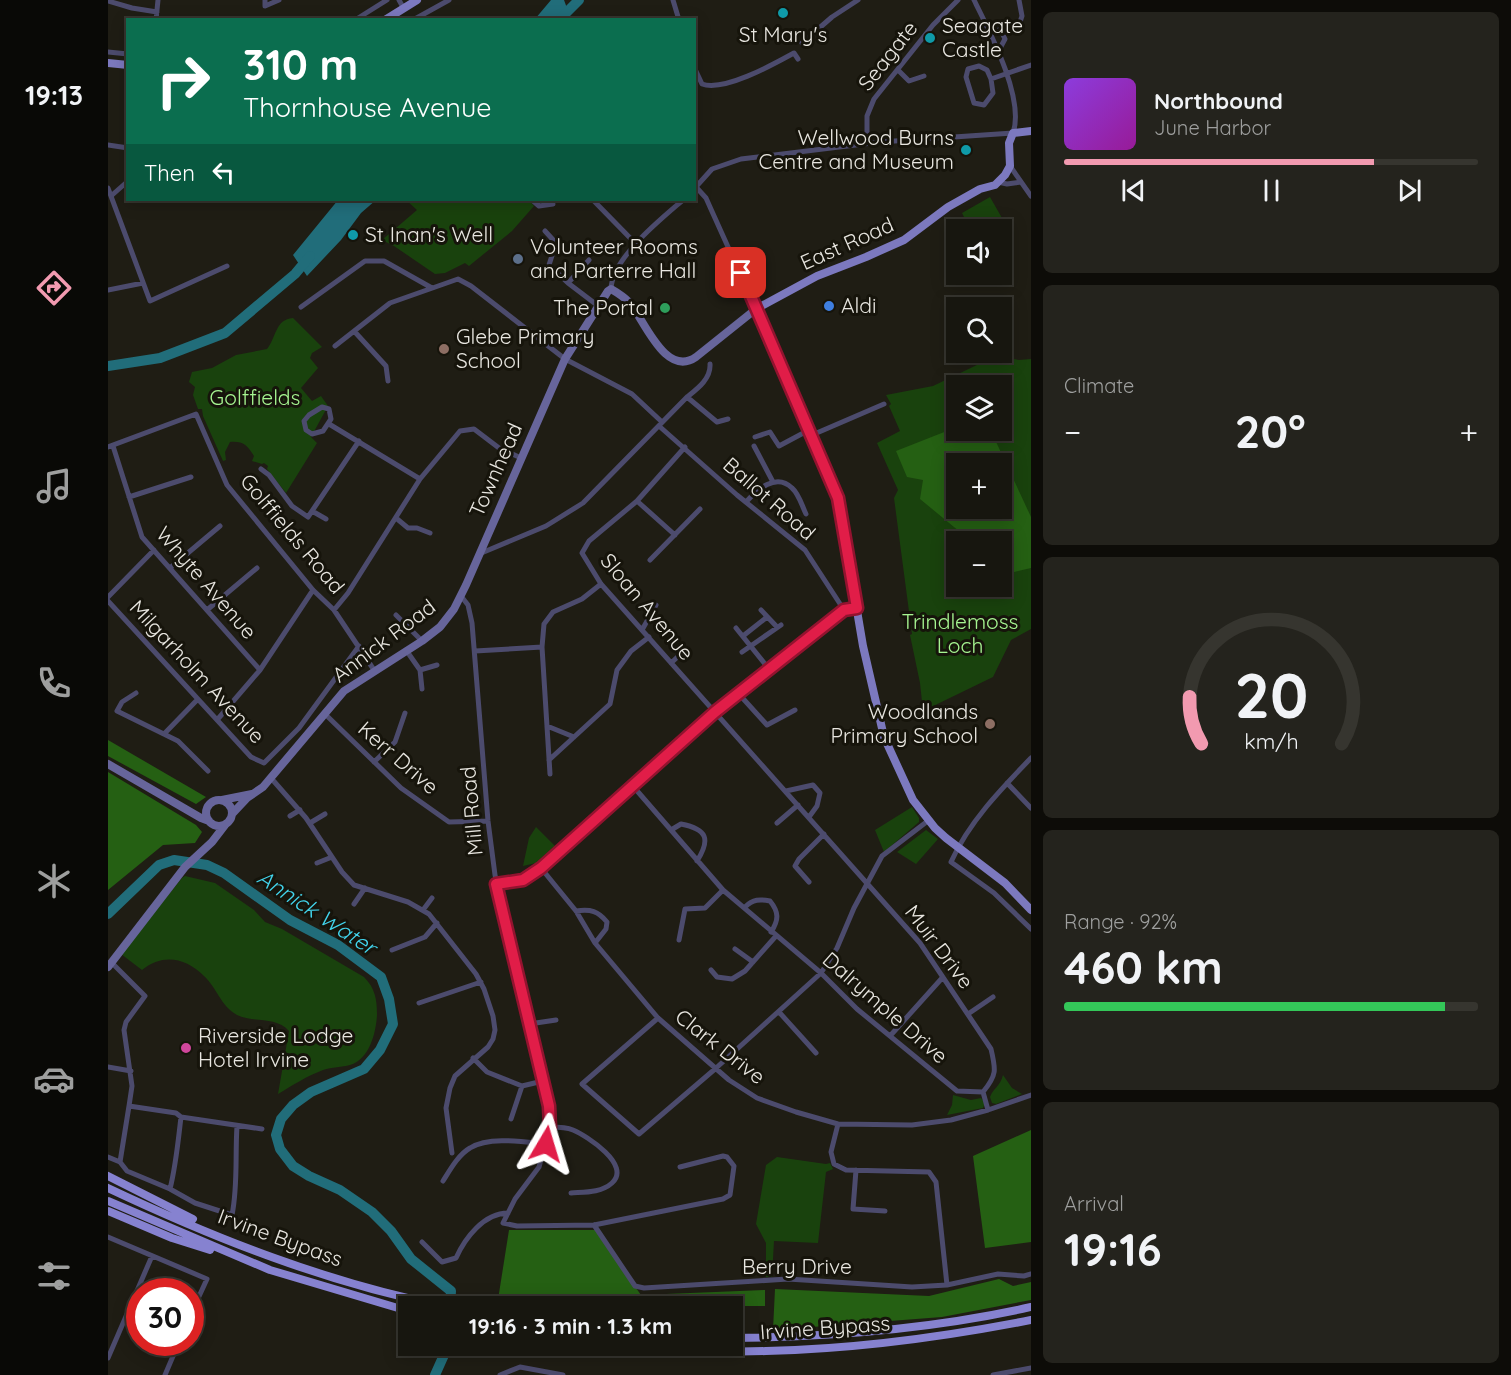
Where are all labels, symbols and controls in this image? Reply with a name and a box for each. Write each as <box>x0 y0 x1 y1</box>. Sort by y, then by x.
marker: St Mary's <box>776 6 790 20</box>
place label: Seagate Castle <box>942 12 1023 62</box>
street label: Seagate <box>852 15 922 95</box>
place label: St Mary's <box>739 21 827 47</box>
marker: Seagate Castle <box>923 31 937 45</box>
text: 310 m <box>243 38 358 91</box>
icon: right <box>144 42 222 120</box>
text: 19:13 <box>25 78 83 112</box>
text: Northbound <box>1154 87 1283 115</box>
text: Thornhouse Avenue <box>243 90 492 124</box>
text: June Harbor <box>1154 115 1271 140</box>
place label: Wellwood Burns Centre and Museum <box>758 124 954 174</box>
marker: Wellwood Burns Centre and Museum <box>959 143 973 157</box>
icon: left <box>207 156 240 189</box>
text: Then <box>144 159 195 187</box>
icon: previous <box>1117 174 1150 207</box>
icon: pause <box>1255 174 1288 207</box>
icon: next <box>1393 174 1426 207</box>
street label: East Road <box>796 211 897 275</box>
map controls <box>946 219 1012 597</box>
button: sound <box>946 219 1012 285</box>
place label: St Inan's Well <box>365 221 493 247</box>
marker: St Inan's Well <box>346 228 360 242</box>
place label: Volunteer Rooms and Parterre Hall <box>530 233 698 283</box>
pin <box>715 247 766 298</box>
marker: Volunteer Rooms and Parterre Hall <box>511 252 525 266</box>
icon: arrive <box>724 256 757 289</box>
icon: directions <box>33 267 75 309</box>
place label: Aldi <box>841 292 876 318</box>
place label: The Portal <box>553 294 653 320</box>
button: search <box>946 297 1012 363</box>
marker: Aldi <box>822 299 836 313</box>
marker: The Portal <box>658 301 672 315</box>
place label: Glebe Primary School <box>456 323 594 373</box>
marker: Glebe Primary School <box>437 342 451 356</box>
text: Climate <box>1064 373 1134 398</box>
button: layers <box>946 375 1012 441</box>
park label: Golffields <box>210 384 300 410</box>
text: 20° <box>1235 403 1306 459</box>
text: − <box>1064 411 1081 452</box>
text: + <box>1459 411 1478 452</box>
street label: Townhead <box>463 419 527 521</box>
street label: Ballot Road <box>718 451 821 545</box>
button: + <box>946 453 1012 519</box>
icon: music <box>33 465 75 507</box>
street label: Golffields Road <box>235 468 350 599</box>
street label: Whyte Avenue <box>151 521 263 644</box>
button: − <box>946 531 1012 597</box>
street label: Sloan Avenue <box>596 548 700 665</box>
street label: Annick Road <box>327 593 440 687</box>
street label: Milgarholm Avenue <box>125 594 271 748</box>
park label: Trindlemoss Loch <box>902 608 1018 658</box>
text: 20 <box>1234 657 1308 735</box>
icon: phone <box>33 662 75 704</box>
place label: Woodlands Primary School <box>830 698 978 748</box>
street label: Kerr Drive <box>353 715 444 799</box>
marker: Woodlands Primary School <box>983 717 997 731</box>
text: km/h <box>1244 729 1298 755</box>
street label: Mill Road <box>454 765 488 857</box>
icon: climate <box>33 860 75 902</box>
water label: Annick Water <box>252 863 384 962</box>
street label: Muir Drive <box>900 899 980 993</box>
text: Range · 92% <box>1064 909 1177 934</box>
text: 460 km <box>1064 939 1223 995</box>
street label: Dalrymple Drive <box>818 946 954 1069</box>
street label: Clark Drive <box>671 1003 771 1089</box>
place label: Riverside Lodge Hotel Irvine <box>198 1022 353 1072</box>
marker: Riverside Lodge Hotel Irvine <box>179 1041 193 1055</box>
icon: car <box>33 1058 75 1100</box>
position arrow <box>514 1112 578 1176</box>
text: Arrival <box>1064 1191 1124 1216</box>
street label: Irvine Bypass <box>215 1203 346 1272</box>
text: 19:16 <box>1064 1221 1162 1277</box>
street label: Berry Drive <box>742 1253 852 1279</box>
icon: filters <box>33 1255 75 1297</box>
speed limit sign: 30 <box>126 1278 204 1356</box>
street label: Irvine Bypass <box>759 1309 891 1345</box>
text: 19:16 · 3 min · 1.3 km <box>469 1312 672 1340</box>

